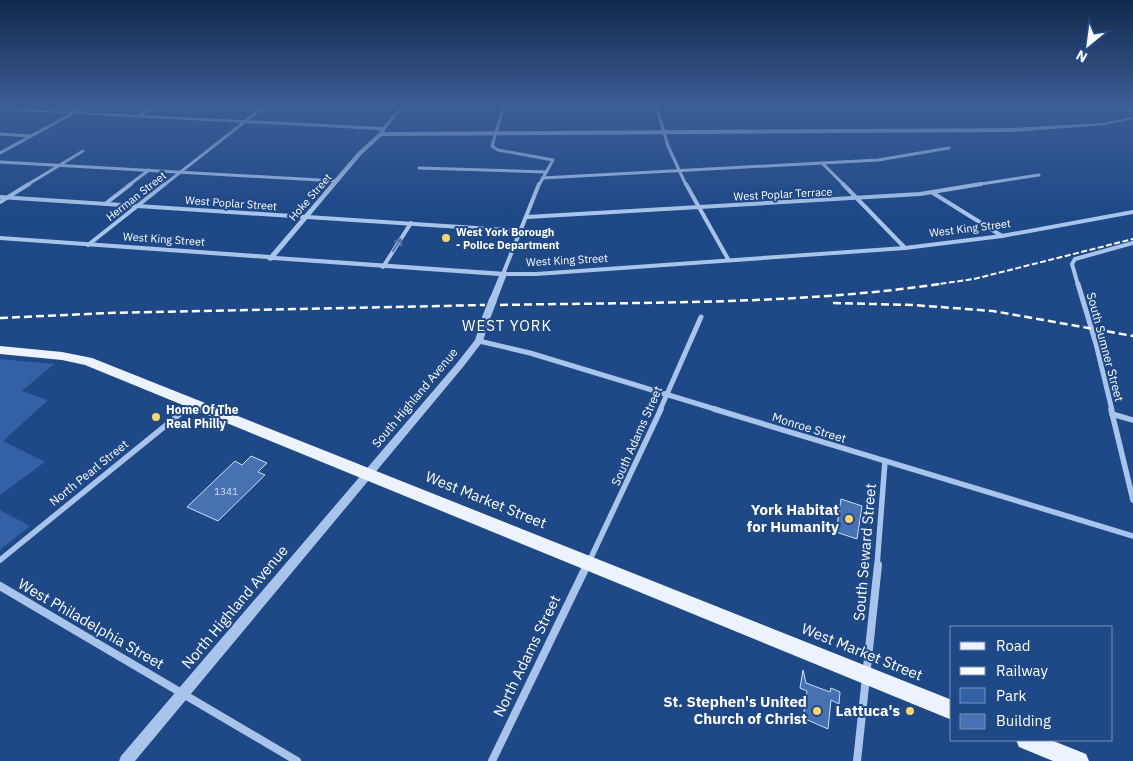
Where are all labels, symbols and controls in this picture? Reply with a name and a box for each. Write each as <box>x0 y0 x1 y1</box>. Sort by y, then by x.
north arrow <box>1063 20 1113 70</box>
text: N <box>1073 46 1090 67</box>
street label: Herman Street <box>103 168 169 224</box>
street label: Hoke Street <box>286 170 335 224</box>
street label: West Poplar Terrace <box>733 184 833 204</box>
street label: West Poplar Street <box>185 193 278 213</box>
street label: West King Street <box>928 216 1012 240</box>
place label: West York Borough - Police Department <box>456 225 559 252</box>
street label: West King Street <box>123 229 206 249</box>
marker: West York Borough - Police Department <box>440 232 452 244</box>
one-way arrow <box>392 238 402 252</box>
street label: West King Street <box>526 251 608 269</box>
street label: South Sumner Street <box>1084 291 1127 403</box>
district label: WEST YORK <box>462 316 552 335</box>
street label: South Highland Avenue <box>369 345 461 451</box>
street label: South Adams Street <box>608 384 665 488</box>
place label: Home Of The Real Philly <box>166 402 239 431</box>
street label: Monroe Street <box>770 409 848 446</box>
marker: Home Of The Real Philly <box>150 411 162 423</box>
street label: North Pearl Street <box>46 436 131 509</box>
street label: West Market Street <box>423 467 550 532</box>
street label: South Seward Street <box>849 482 880 622</box>
house number: 1341 <box>214 485 238 498</box>
place label: York Habitat for Humanity <box>747 500 839 536</box>
marker: York Habitat for Humanity <box>843 513 855 525</box>
street label: North Highland Avenue <box>177 541 292 672</box>
street label: West Philadelphia Street <box>15 574 168 673</box>
street label: North Adams Street <box>489 592 564 720</box>
street label: West Market Street <box>799 619 926 684</box>
legend <box>950 626 1113 741</box>
text: Road <box>996 636 1031 655</box>
text: Railway <box>996 661 1049 680</box>
text: Park <box>996 686 1026 705</box>
place label: St. Stephen's United Church of Christ <box>663 692 807 728</box>
place label: Lattuca's <box>836 701 900 720</box>
marker: St. Stephen's United Church of Christ <box>811 705 823 717</box>
marker: Lattuca's <box>904 705 916 717</box>
text: Building <box>996 711 1051 730</box>

